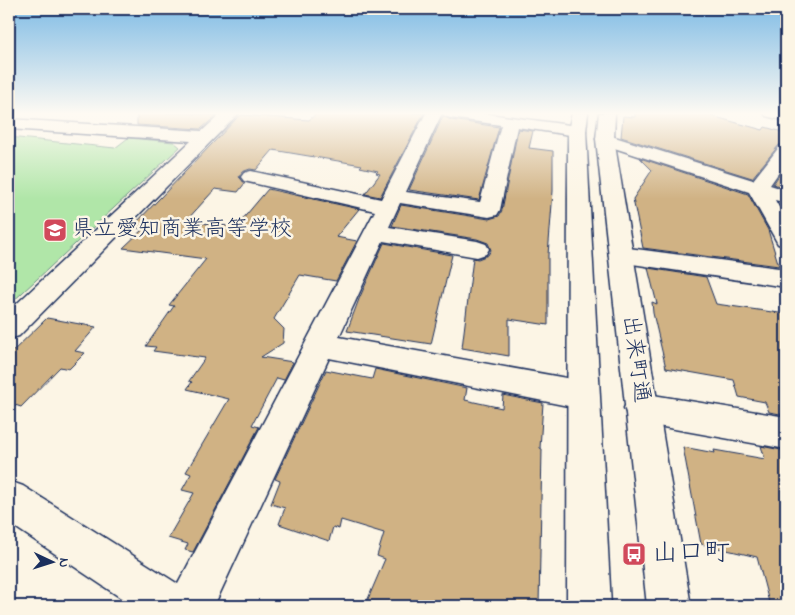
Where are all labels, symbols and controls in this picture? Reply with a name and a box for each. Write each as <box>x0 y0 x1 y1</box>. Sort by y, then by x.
place label: 県立愛知商業高等学校 <box>72 214 292 246</box>
school or university icon: 県立愛知商業高等学校 <box>42 217 68 243</box>
street label: 出来町通 <box>613 313 657 405</box>
place label: 山口町 <box>652 535 730 573</box>
north arrow <box>28 538 78 588</box>
bus stop icon: 山口町 <box>621 541 647 567</box>
text: N <box>53 557 74 568</box>

